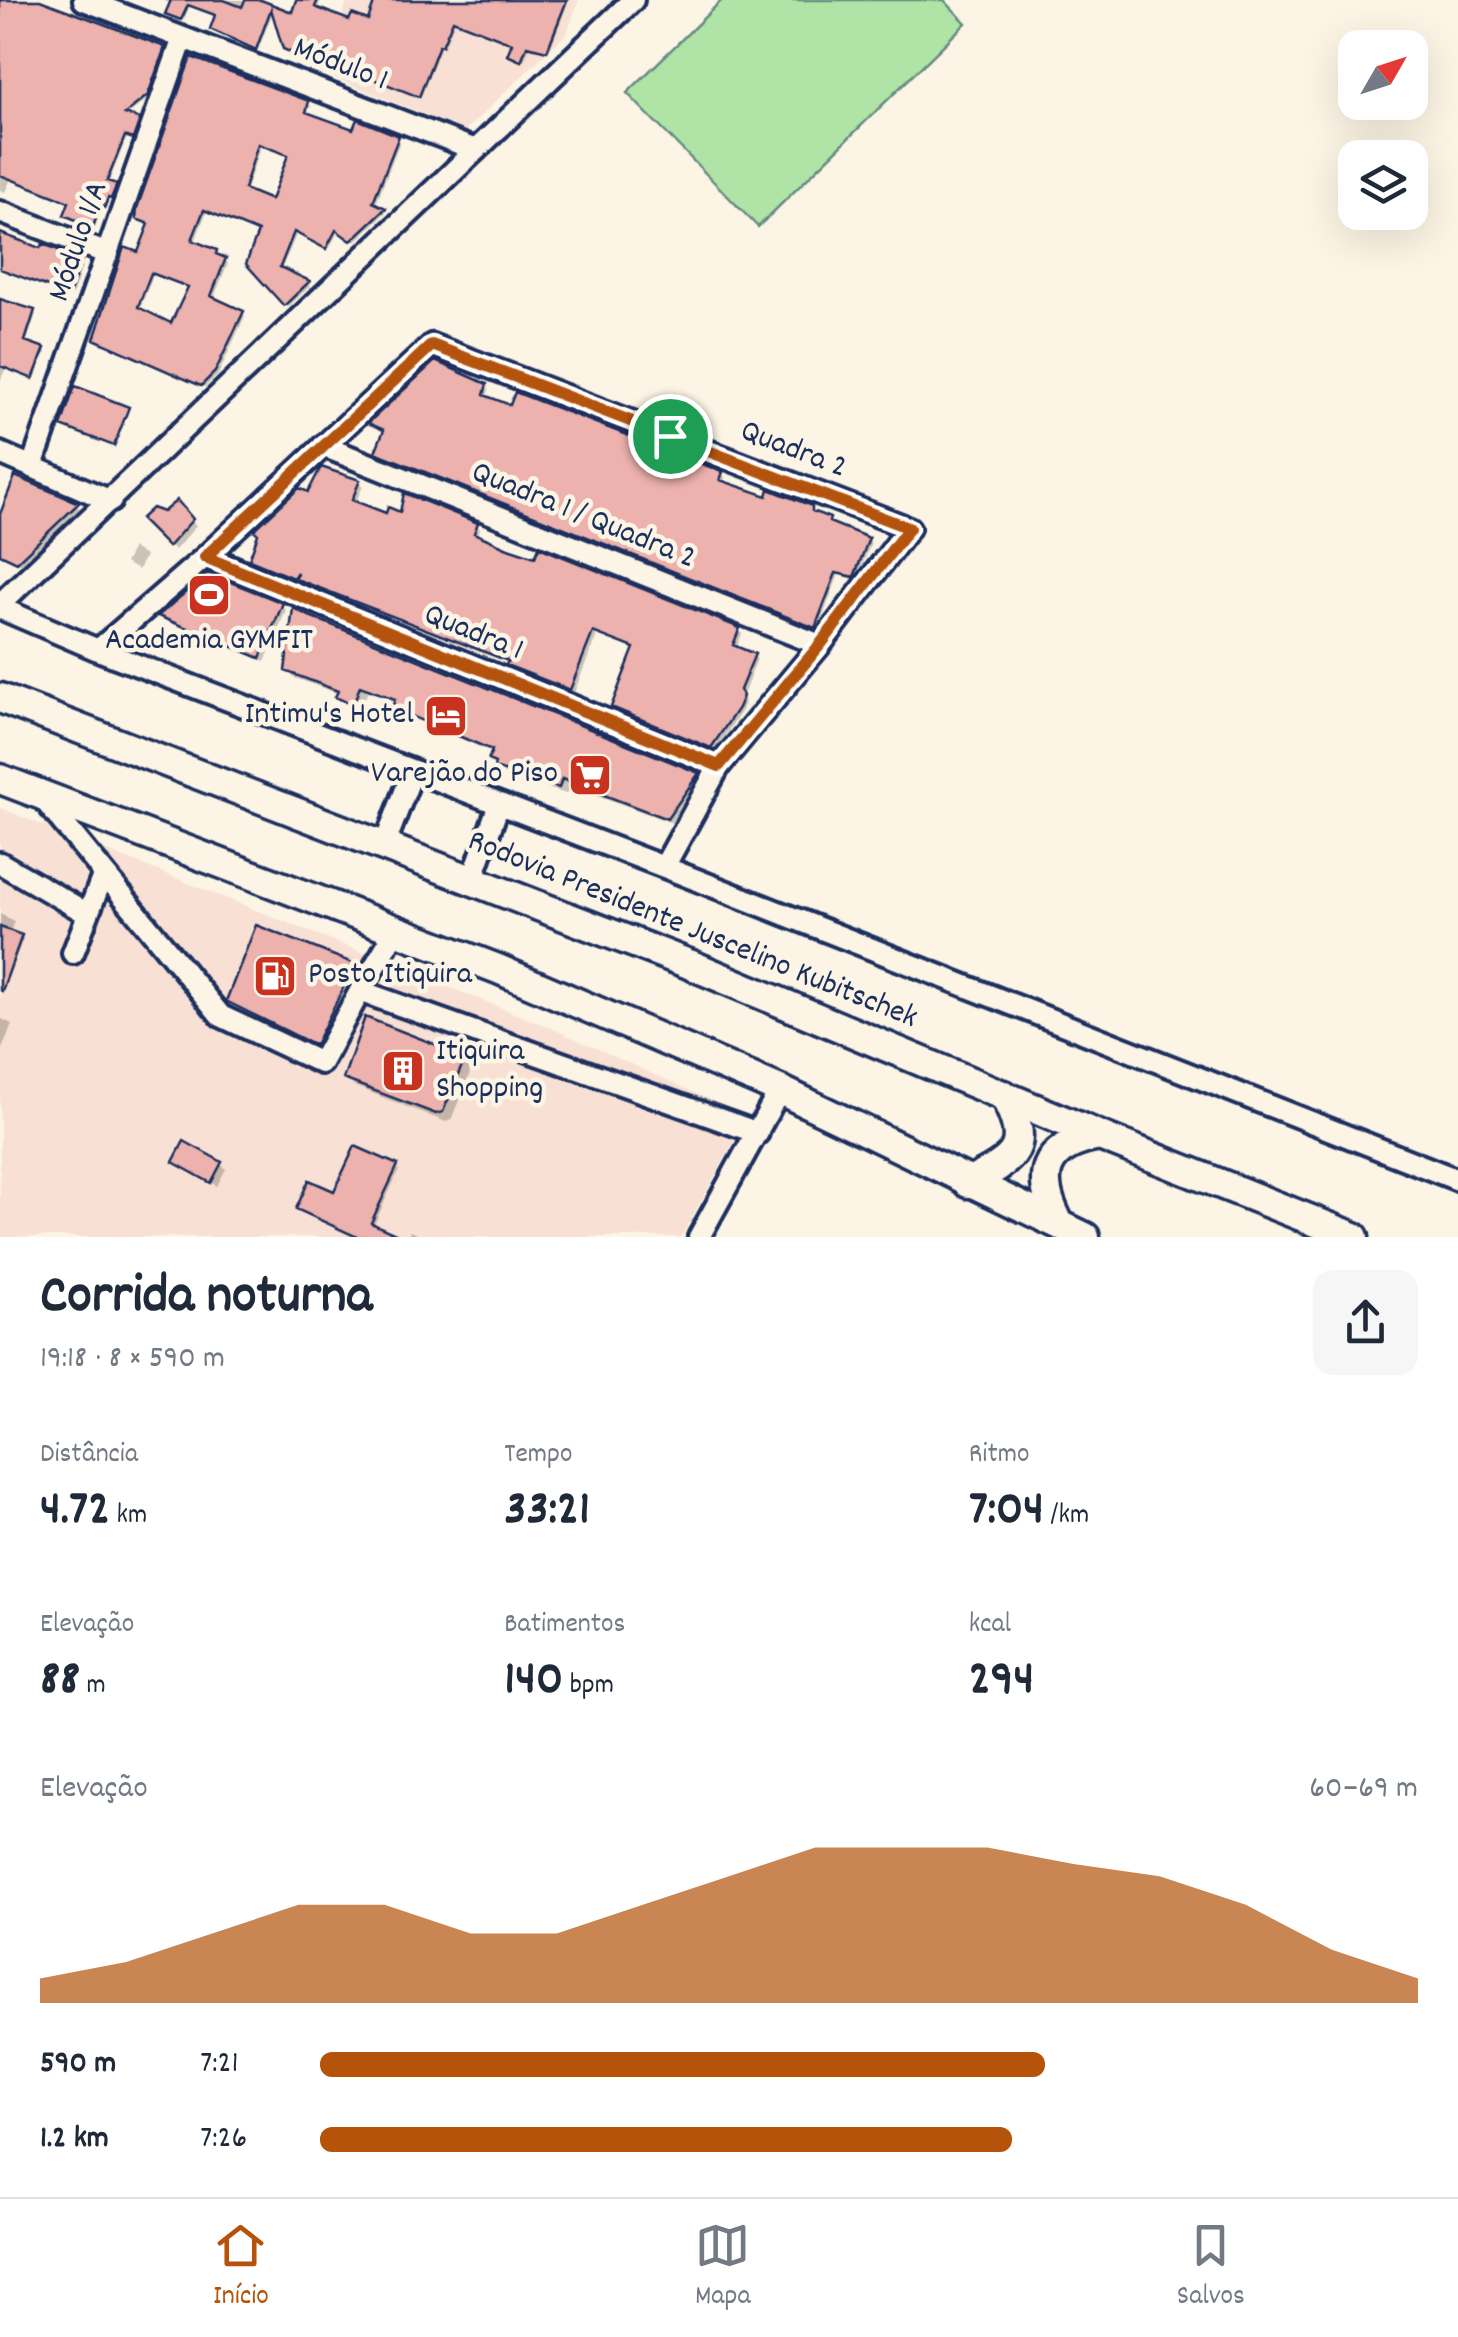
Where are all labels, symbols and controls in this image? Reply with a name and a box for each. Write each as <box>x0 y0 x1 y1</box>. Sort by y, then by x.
street label: Módulo 1 <box>286 27 394 105</box>
north arrow <box>1338 30 1428 120</box>
map controls <box>1338 30 1428 230</box>
button: layers <box>1338 140 1428 230</box>
street label: Módulo 1/A <box>38 176 122 308</box>
pin <box>628 394 713 479</box>
icon: arrive <box>643 409 698 464</box>
street label: Quadra 2 <box>733 410 853 492</box>
street label: Quadra 1 / Quadra 2 <box>464 451 702 583</box>
sports icon: Academia GYMFIT <box>186 572 232 618</box>
street label: Quadra 1 <box>416 593 530 675</box>
place label: Academia GYMFIT <box>105 619 313 665</box>
place label: Intimu's Hotel <box>245 693 414 739</box>
hotel icon: Intimu's Hotel <box>423 693 469 739</box>
place label: Varejão do Piso <box>371 752 558 798</box>
supermarket icon: Varejão do Piso <box>567 752 613 798</box>
street label: Rodovia Presidente Juscelino Kubitschek <box>460 819 924 1043</box>
fuel station icon: Posto Itiquira <box>252 953 298 999</box>
place label: Posto Itiquira <box>308 953 473 999</box>
place label: Itiquira Shopping <box>436 1030 543 1113</box>
building icon: Itiquira Shopping <box>380 1048 426 1094</box>
text: Corrida noturna <box>40 1260 372 1339</box>
button: share <box>1313 1270 1418 1375</box>
text: 19:18 · 8 × 590 m <box>40 1337 225 1383</box>
text: Distância <box>40 1436 138 1476</box>
text: Tempo <box>504 1436 572 1476</box>
text: Ritmo <box>969 1436 1029 1476</box>
text: 4.72 <box>40 1476 110 1548</box>
text: 33:21 <box>504 1476 590 1548</box>
text: 7:04 <box>969 1476 1044 1548</box>
text: km <box>110 1497 147 1537</box>
text: /km <box>1044 1497 1089 1537</box>
text: Elevação <box>40 1606 134 1646</box>
text: Batimentos <box>504 1606 625 1646</box>
text: kcal <box>969 1606 1011 1646</box>
text: 88 <box>40 1646 80 1718</box>
text: 140 <box>504 1646 563 1718</box>
text: 294 <box>969 1646 1034 1718</box>
text: m <box>80 1667 106 1707</box>
text: bpm <box>563 1667 614 1707</box>
text: Elevação <box>40 1767 148 1813</box>
text: 60–69 m <box>1309 1767 1418 1813</box>
text: 590 m <box>40 2042 116 2088</box>
text: 7:21 <box>200 2042 239 2088</box>
text: 1.2 km <box>40 2117 109 2163</box>
text: 7:26 <box>200 2117 247 2163</box>
tab: Início <box>213 2218 269 2318</box>
tab: Mapa <box>695 2218 751 2318</box>
tab: Salvos <box>1177 2218 1245 2318</box>

